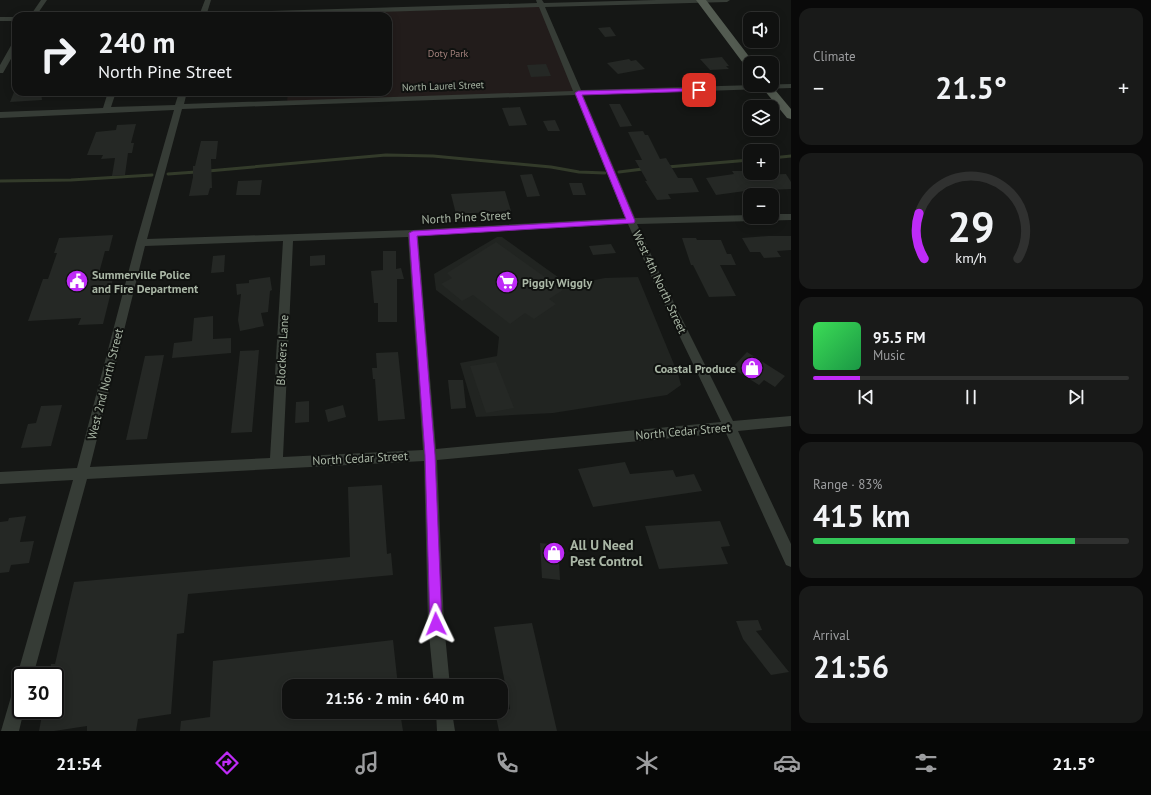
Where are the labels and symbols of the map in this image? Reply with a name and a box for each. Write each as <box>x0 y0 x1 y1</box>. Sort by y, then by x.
park label: Doty Park <box>428 47 469 60</box>
pin <box>682 73 716 107</box>
street label: North Laurel Street <box>402 78 485 94</box>
street label: North Pine Street <box>421 207 511 227</box>
street label: West 4th North Street <box>630 228 690 336</box>
place label: Summerville Police and Fire Department <box>92 267 199 296</box>
public building icon: Summerville Police and Fire Department <box>64 268 90 294</box>
supermarket icon: Piggly Wiggly <box>494 269 520 295</box>
place label: Piggly Wiggly <box>522 275 592 290</box>
street label: Blockers Lane <box>273 314 291 386</box>
street label: West 2nd North Street <box>84 327 126 441</box>
shop icon: Coastal Produce <box>739 355 765 381</box>
place label: Coastal Produce <box>654 361 736 376</box>
street label: North Cedar Street <box>635 419 731 443</box>
street label: North Cedar Street <box>312 448 408 468</box>
place label: All U Need Pest Control <box>570 536 644 570</box>
shop icon: All U Need Pest Control <box>541 540 567 566</box>
position arrow <box>415 603 457 645</box>
speed limit sign: 30 <box>12 667 64 719</box>

